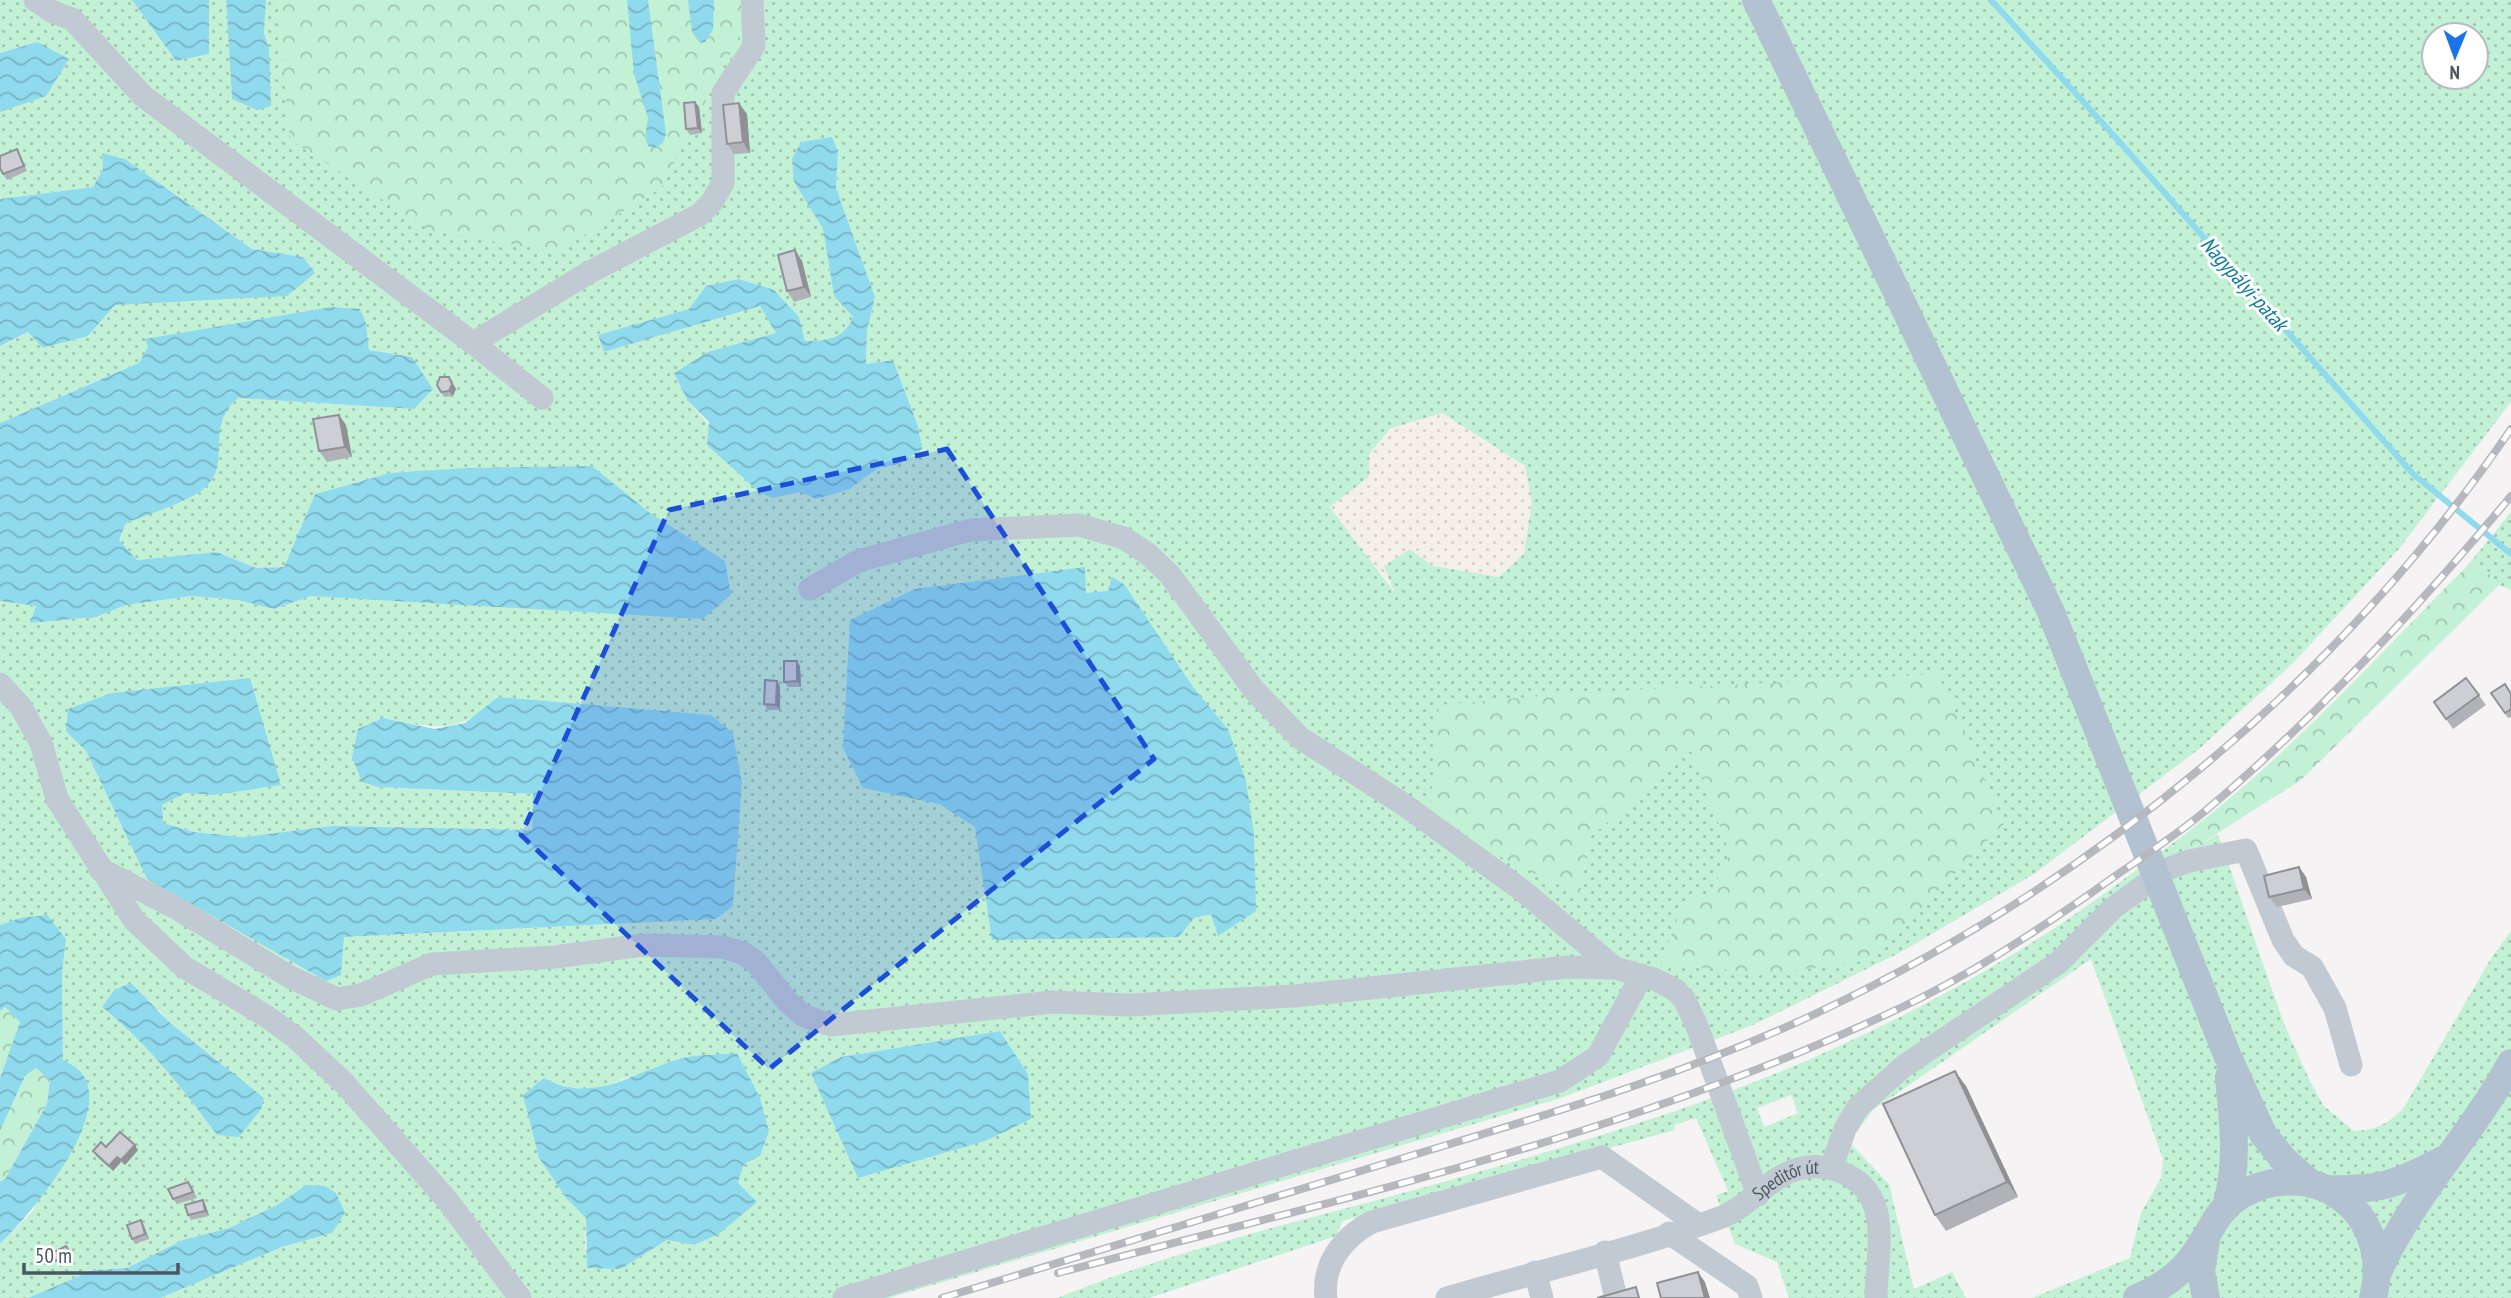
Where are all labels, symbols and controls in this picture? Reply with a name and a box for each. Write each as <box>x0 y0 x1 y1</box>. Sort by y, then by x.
north arrow <box>2420 21 2490 91</box>
text: N <box>2449 61 2460 85</box>
water label: Nagypályi-patak <box>2195 231 2296 338</box>
street label: Speditőr út <box>1747 1155 1820 1205</box>
scale bar <box>24 1232 178 1276</box>
text: 50 m <box>35 1242 72 1269</box>

